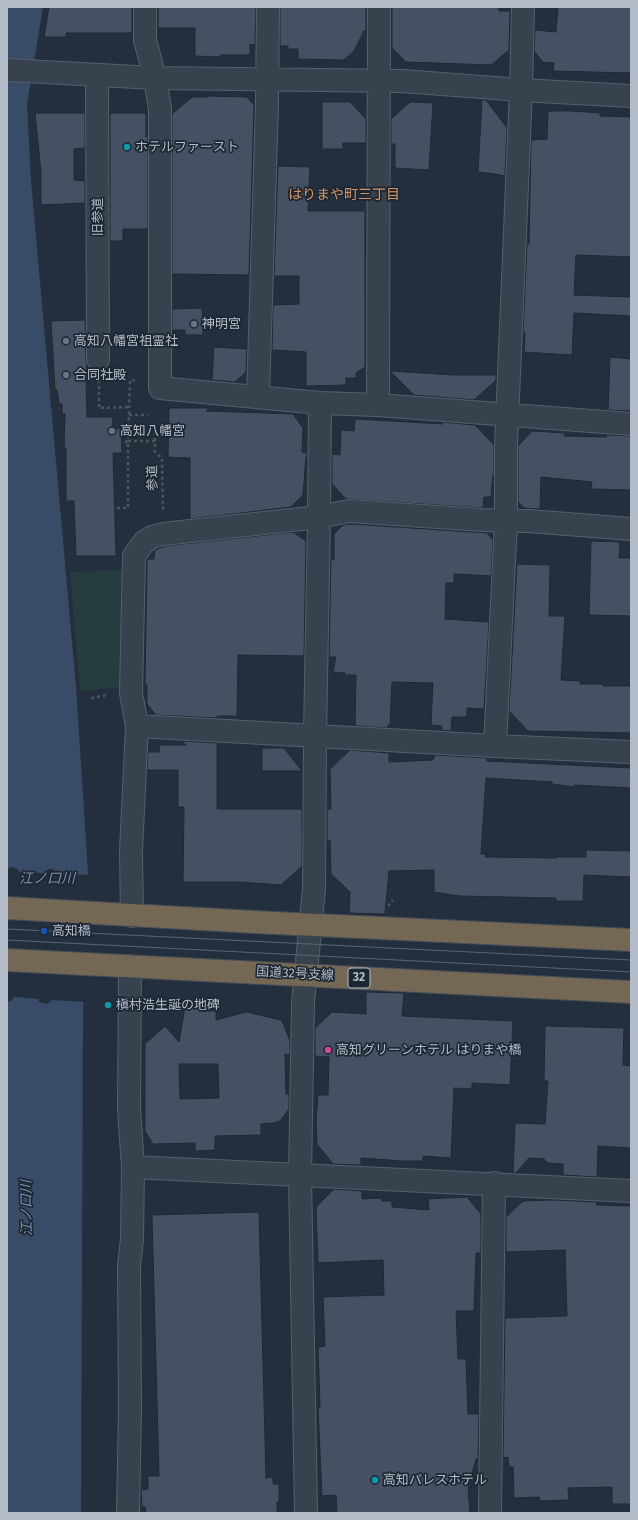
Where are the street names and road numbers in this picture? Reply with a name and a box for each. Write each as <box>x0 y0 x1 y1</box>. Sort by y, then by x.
street label: 旧参道 <box>90 198 106 236</box>
street label: 参道 <box>145 465 161 491</box>
street label: 国道32号支線 <box>256 964 334 984</box>
road number: 32 <box>348 968 370 988</box>

